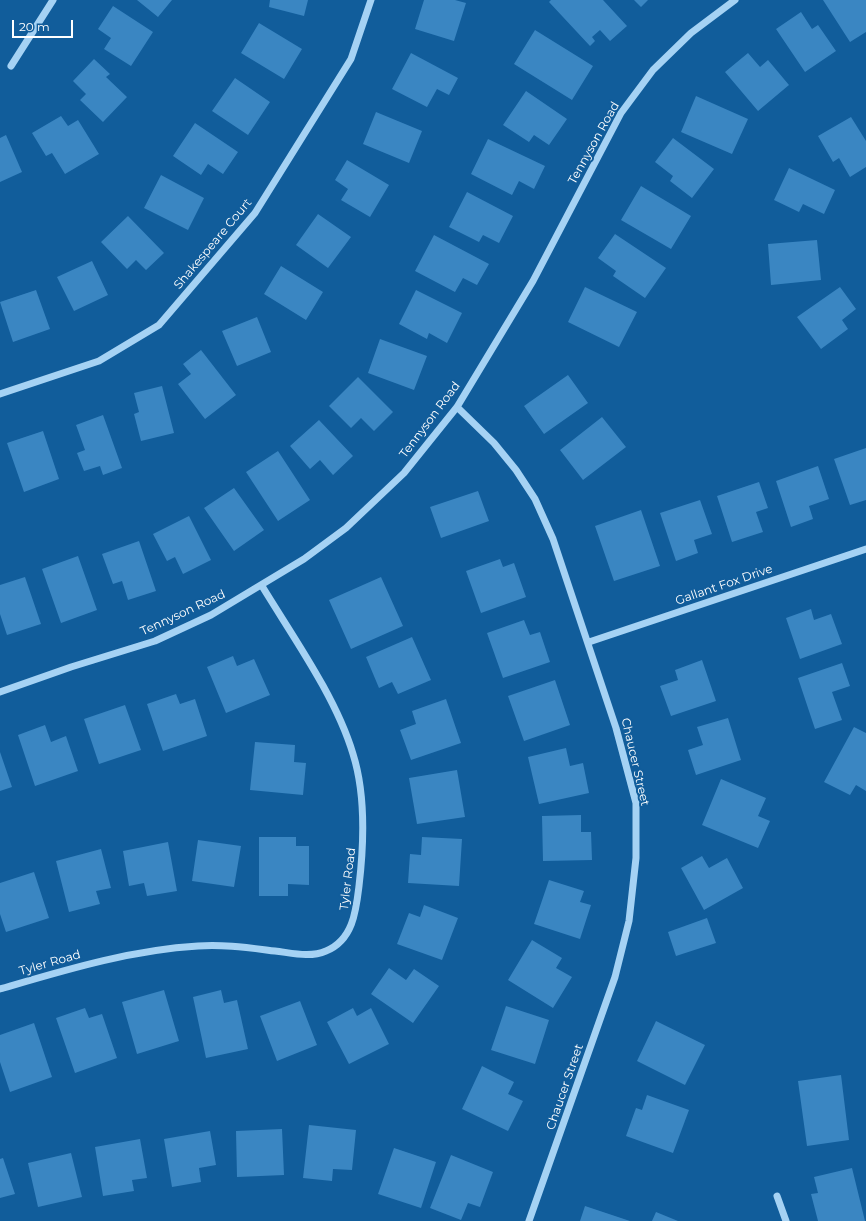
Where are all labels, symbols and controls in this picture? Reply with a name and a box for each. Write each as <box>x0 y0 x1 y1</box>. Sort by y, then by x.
scale bar <box>14 12 75 38</box>
text: 20 m <box>19 19 50 34</box>
street label: Tennyson Road <box>565 99 623 187</box>
street label: Shakespeare Court <box>171 196 255 292</box>
street label: Tennyson Road <box>397 379 463 461</box>
street label: Gallant Fox Drive <box>674 562 774 608</box>
street label: Tennyson Road <box>138 587 228 639</box>
street label: Chaucer Street <box>618 717 652 807</box>
street label: Tyler Road <box>337 847 359 911</box>
street label: Tyler Road <box>18 947 82 979</box>
street label: Chaucer Street <box>544 1042 586 1132</box>

